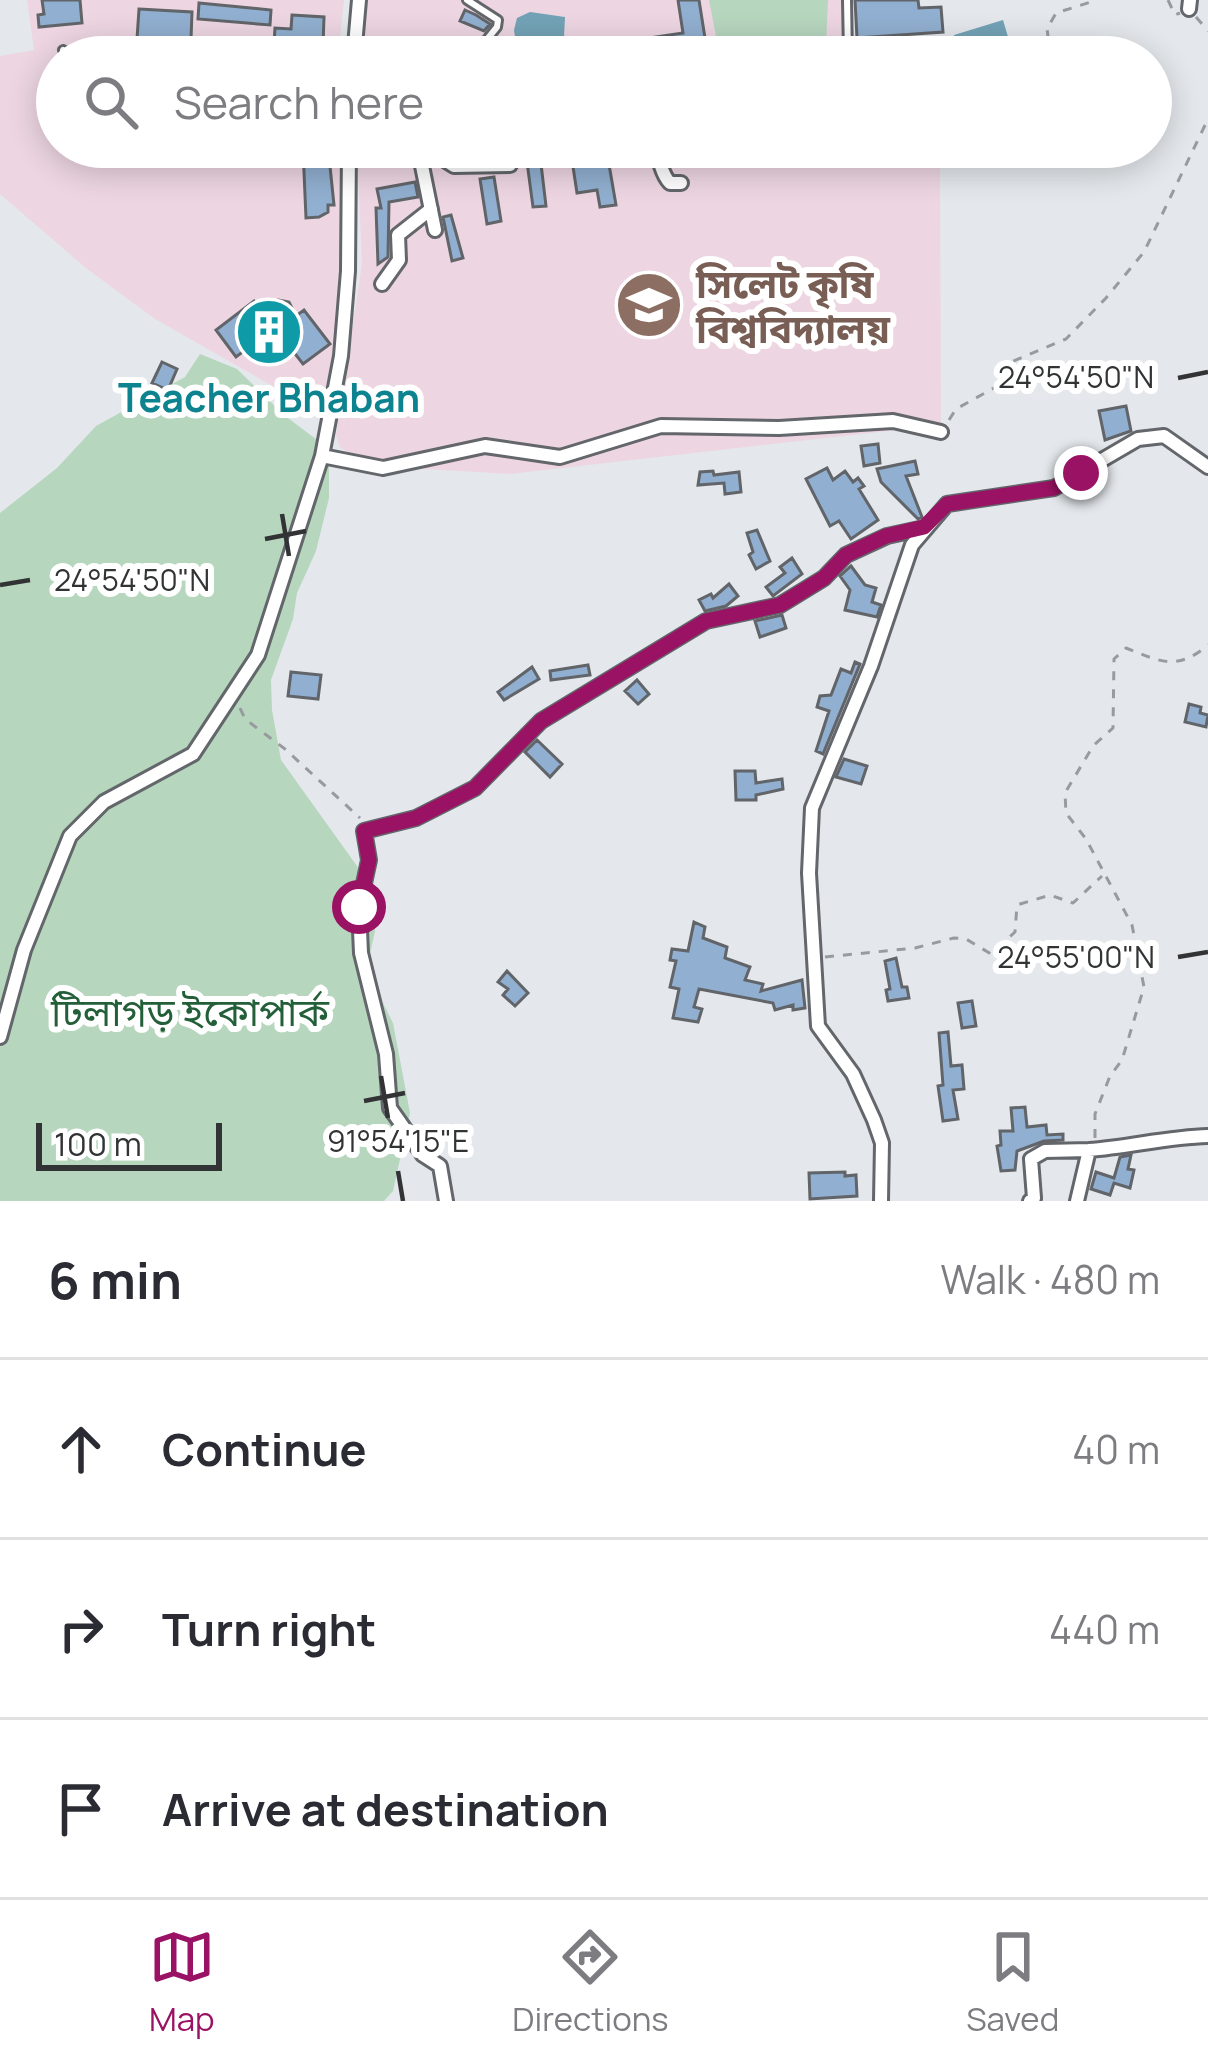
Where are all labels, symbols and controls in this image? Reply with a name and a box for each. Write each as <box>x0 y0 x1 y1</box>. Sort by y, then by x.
search box <box>36 36 1172 168</box>
icon: search <box>78 69 144 135</box>
text: Search here <box>174 71 424 133</box>
place label: সিলেট কৃষি বিশ্ববিদ্যালয় <box>695 256 891 355</box>
school or university icon: সিলেট কৃষি বিশ্ববিদ্যালয় <box>614 270 684 340</box>
building icon: Teacher Bhaban <box>234 297 304 367</box>
text: 24°54'50"N <box>998 356 1154 397</box>
place label: Teacher Bhaban <box>118 370 420 424</box>
route end <box>1054 446 1108 500</box>
text: 24°54'50"N <box>54 559 210 600</box>
route start <box>332 880 386 934</box>
text: 24°55'00"N <box>997 936 1155 977</box>
park label: টিলাগড় ইকোপার্ক <box>50 984 329 1038</box>
scale bar <box>36 1117 222 1170</box>
text: 91°54'15"E <box>327 1120 469 1161</box>
text: 100 m <box>54 1121 142 1166</box>
text: 6 min <box>48 1245 182 1314</box>
text: Walk · 480 m <box>940 1252 1160 1306</box>
icon: ahead <box>48 1416 114 1482</box>
text: Continue <box>162 1418 367 1480</box>
text: 40 m <box>1072 1422 1160 1476</box>
icon: right <box>48 1596 114 1662</box>
text: Turn right <box>162 1598 376 1660</box>
text: 440 m <box>1049 1602 1160 1656</box>
icon: arrive <box>48 1776 114 1842</box>
text: Arrive at destination <box>162 1778 609 1840</box>
tab: Map <box>149 1924 215 2041</box>
tab: Directions <box>512 1924 669 2041</box>
tab: Saved <box>966 1924 1059 2041</box>

